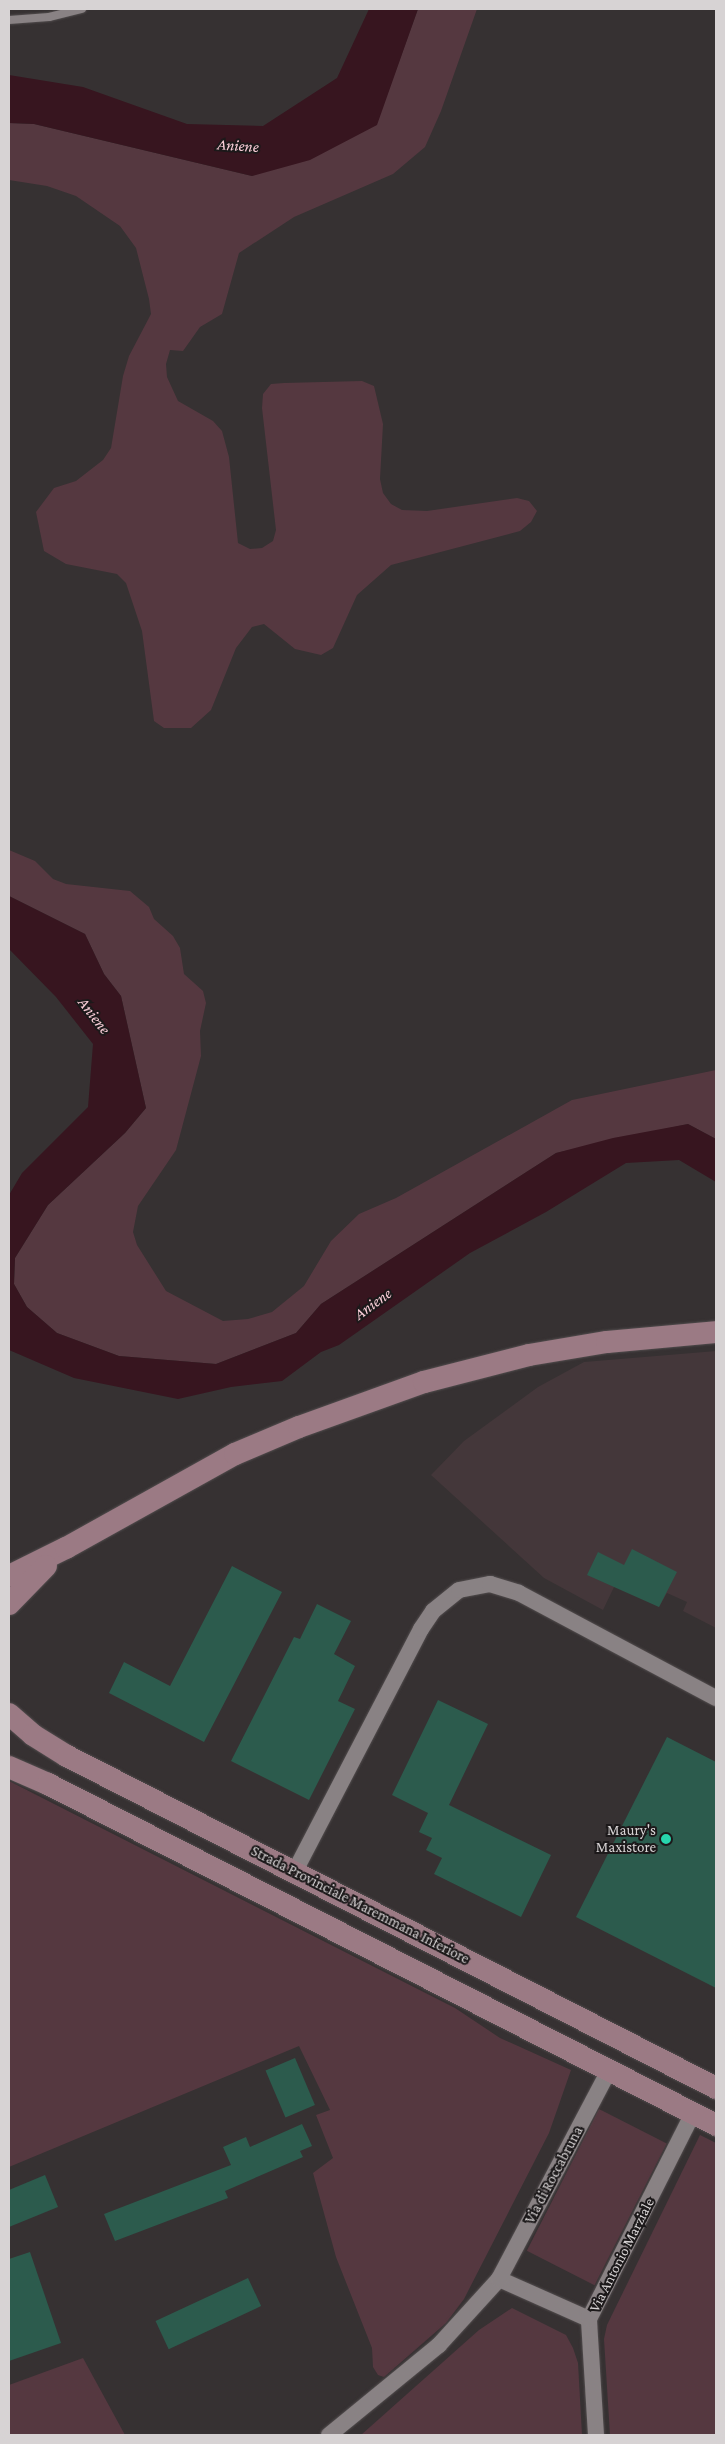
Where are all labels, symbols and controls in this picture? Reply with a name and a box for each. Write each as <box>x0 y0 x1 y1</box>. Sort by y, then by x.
water label: Aniene <box>217 135 259 157</box>
water label: Aniene <box>74 994 114 1038</box>
water label: Aniene <box>351 1284 395 1324</box>
place label: Maury's Maxistore <box>596 1821 656 1856</box>
marker: Maury's Maxistore <box>660 1833 672 1845</box>
street label: Strada Provinciale Maremmana Inferiore <box>248 1842 472 1968</box>
street label: Via di Roccabruna <box>521 2123 587 2227</box>
street label: Via Antonio Marziale <box>585 2195 659 2315</box>

